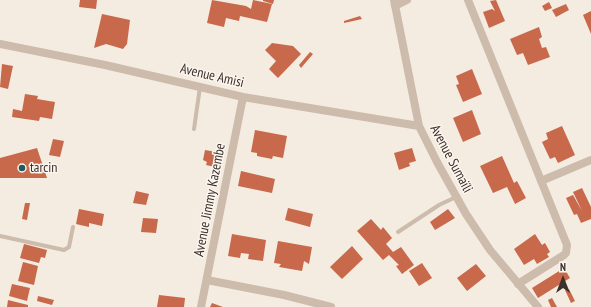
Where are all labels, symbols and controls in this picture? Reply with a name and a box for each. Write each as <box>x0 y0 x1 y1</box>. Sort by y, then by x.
street label: Avenue Amisi <box>178 61 246 91</box>
street label: Avenue Sumaïli <box>426 122 476 196</box>
street label: Avenue Jimmy Kazembe <box>191 142 229 258</box>
place label: tarcin <box>30 160 57 176</box>
marker: tarcin <box>17 163 27 173</box>
north arrow <box>543 259 583 299</box>
text: N <box>560 260 566 274</box>

